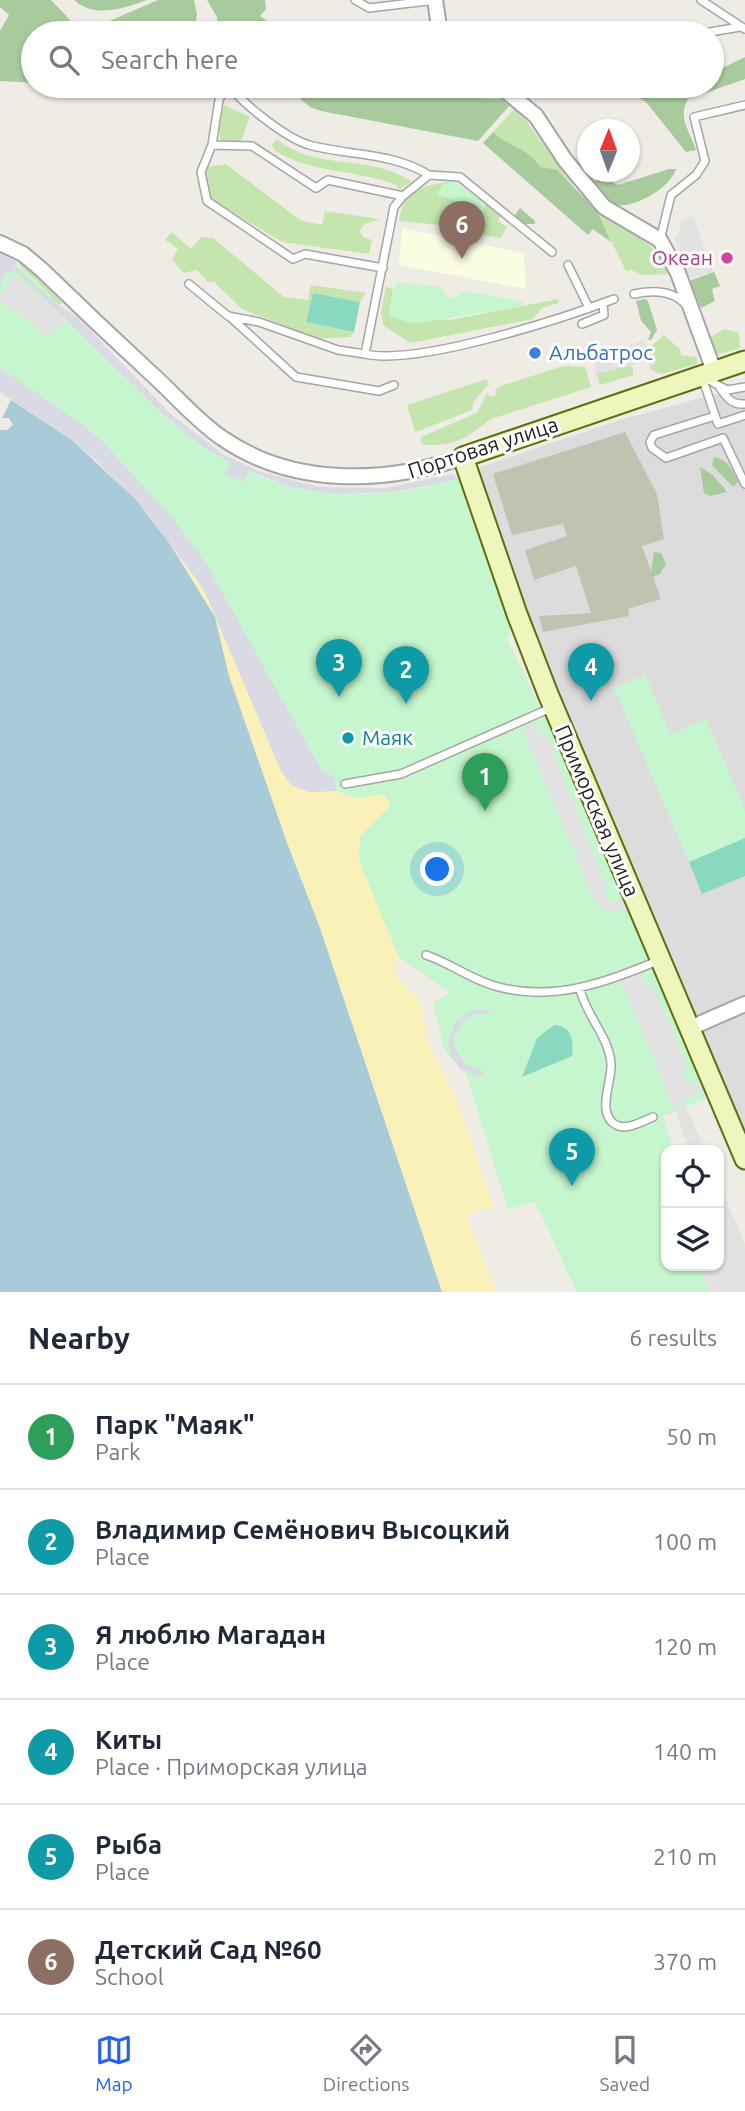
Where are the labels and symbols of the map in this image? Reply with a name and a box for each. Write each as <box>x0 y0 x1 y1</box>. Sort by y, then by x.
north arrow <box>577 119 640 182</box>
pin: 6 <box>439 201 485 259</box>
place label: Океан <box>652 245 713 269</box>
marker: Океан <box>719 250 735 266</box>
place label: Альбатрос <box>549 340 653 364</box>
marker: Альбатрос <box>527 345 543 361</box>
street label: Портовая улица <box>404 411 561 483</box>
pin: 3 <box>316 639 362 697</box>
pin: 4 <box>568 643 614 701</box>
pin: 2 <box>383 646 429 704</box>
street label: Приморская улица <box>551 721 645 900</box>
place label: Маяк <box>362 725 413 749</box>
marker: Маяк <box>340 730 356 746</box>
pin: 1 <box>462 753 508 811</box>
your location <box>420 852 454 886</box>
pin: 5 <box>549 1128 595 1186</box>

